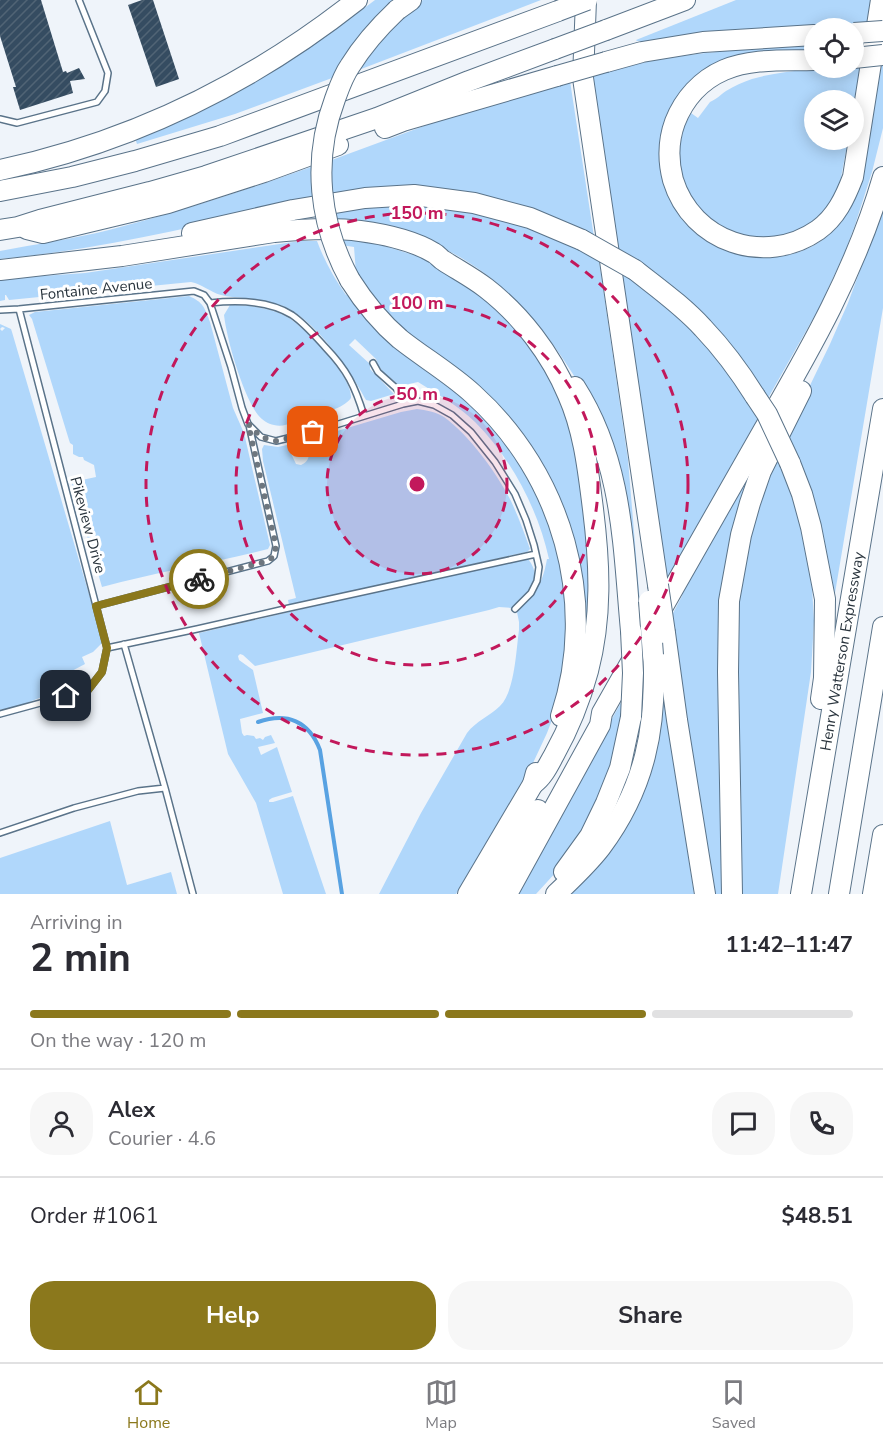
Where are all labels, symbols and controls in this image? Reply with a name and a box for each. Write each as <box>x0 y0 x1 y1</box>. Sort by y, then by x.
map controls <box>804 18 864 150</box>
button: locate <box>804 18 864 78</box>
button: layers <box>804 90 864 150</box>
text: 150 m <box>390 201 444 225</box>
street label: Fontaine Avenue <box>39 273 153 305</box>
text: 100 m <box>390 291 444 315</box>
text: 50 m <box>396 382 438 406</box>
pin <box>287 406 338 457</box>
icon: bag <box>296 415 329 448</box>
street label: Pikeview Drive <box>65 474 111 576</box>
centre of rings <box>407 474 427 494</box>
courier <box>169 549 229 609</box>
street label: Henry Watterson Expressway <box>815 550 869 752</box>
icon: bike <box>183 563 216 596</box>
pin <box>40 670 91 721</box>
icon: home <box>49 679 82 712</box>
text: Arriving in <box>30 909 123 936</box>
text: 11:42–11:47 <box>725 930 853 960</box>
text: 2 min <box>30 932 131 985</box>
text: On the way · 120 m <box>30 1027 206 1054</box>
button: person <box>30 1092 93 1155</box>
button: chat <box>712 1092 775 1155</box>
button: phone <box>790 1092 853 1155</box>
text: Alex <box>108 1095 155 1125</box>
text: Courier · 4.6 <box>108 1125 216 1152</box>
text: Order #1061 <box>30 1201 159 1231</box>
text: $48.51 <box>782 1201 853 1231</box>
button: Help <box>30 1281 436 1350</box>
button: Share <box>448 1281 853 1350</box>
tab: Home <box>127 1376 170 1434</box>
tab: Map <box>425 1376 458 1434</box>
tab: Saved <box>712 1376 756 1434</box>

